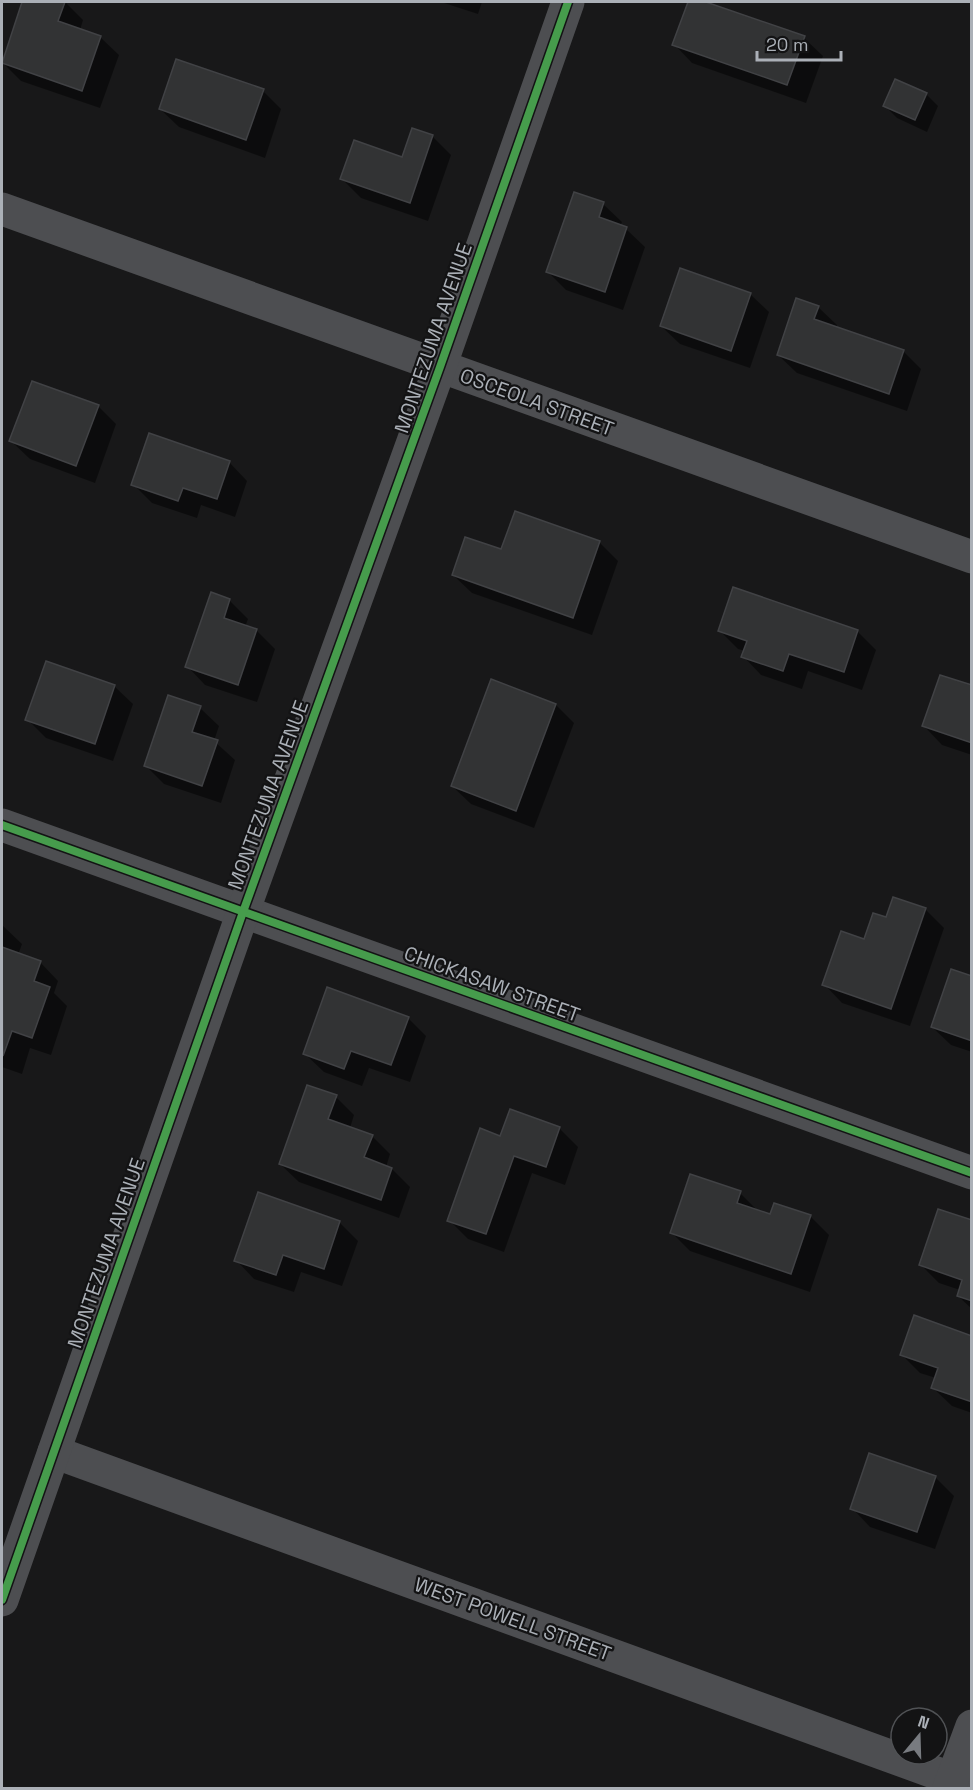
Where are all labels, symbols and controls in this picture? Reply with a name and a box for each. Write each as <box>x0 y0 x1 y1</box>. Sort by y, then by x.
scale bar <box>757 24 841 62</box>
text: 20 m <box>766 33 809 56</box>
street label: MONTEZUMA AVENUE <box>388 239 478 437</box>
street label: OSCEOLA STREET <box>457 362 618 442</box>
street label: MONTEZUMA AVENUE <box>222 697 314 893</box>
street label: CHICKASAW STREET <box>400 940 584 1028</box>
street label: MONTEZUMA AVENUE <box>61 1154 151 1352</box>
street label: WEST POWELL STREET <box>411 1571 615 1667</box>
north arrow <box>889 1706 949 1766</box>
text: N <box>915 1711 932 1734</box>

